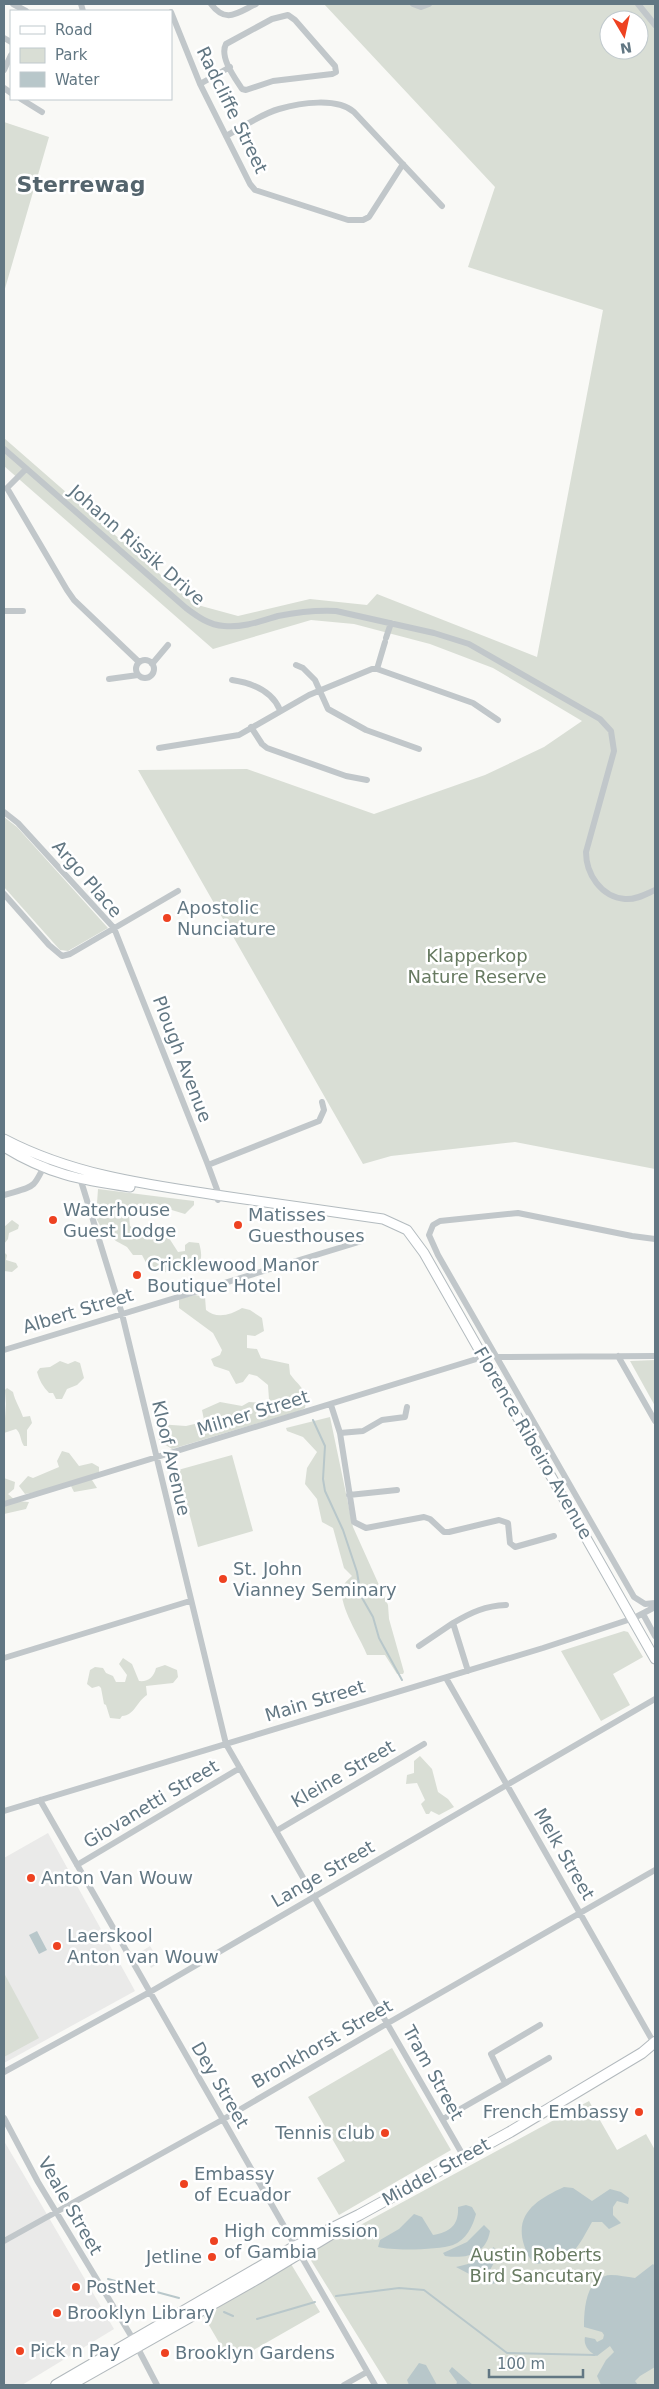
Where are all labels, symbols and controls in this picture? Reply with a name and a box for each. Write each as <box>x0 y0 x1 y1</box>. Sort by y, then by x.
legend <box>10 10 172 100</box>
north arrow <box>599 10 649 60</box>
text: Road <box>55 21 93 39</box>
text: N <box>619 39 633 57</box>
street label: Radcliffe Street <box>193 43 272 177</box>
text: Park <box>55 46 88 64</box>
text: Water <box>55 71 100 89</box>
district label: Sterrewag <box>17 172 145 197</box>
street label: Johann Rissik Drive <box>65 479 209 609</box>
street label: Argo Place <box>48 836 127 922</box>
place label: Apostolic Nunciature <box>177 897 276 939</box>
marker: Apostolic Nunciature <box>161 912 173 924</box>
park label: Klapperkop Nature Reserve <box>407 945 547 987</box>
street label: Plough Avenue <box>149 993 216 1125</box>
place label: Waterhouse Guest Lodge <box>63 1199 176 1241</box>
place label: Matisses Guesthouses <box>248 1204 365 1246</box>
marker: Waterhouse Guest Lodge <box>47 1214 59 1226</box>
marker: Matisses Guesthouses <box>232 1219 244 1231</box>
place label: Cricklewood Manor Boutique Hotel <box>147 1254 319 1296</box>
marker: Cricklewood Manor Boutique Hotel <box>131 1269 143 1281</box>
street label: Albert Street <box>20 1284 136 1337</box>
street label: Florence Ribeiro Avenue <box>470 1343 597 1542</box>
street label: Milner Street <box>194 1386 311 1439</box>
street label: Kloof Avenue <box>148 1398 195 1518</box>
place label: St. John Vianney Seminary <box>233 1558 397 1600</box>
marker: St. John Vianney Seminary <box>217 1573 229 1585</box>
street label: Main Street <box>262 1675 367 1726</box>
street label: Kleine Street <box>287 1736 398 1812</box>
street label: Giovanetti Street <box>79 1755 222 1852</box>
street label: Melk Street <box>530 1804 599 1903</box>
street label: Lange Street <box>268 1836 378 1912</box>
place label: Anton Van Wouw <box>41 1867 193 1888</box>
marker: Anton Van Wouw <box>25 1872 37 1884</box>
place label: Laerskool Anton van Wouw <box>67 1925 219 1967</box>
marker: Laerskool Anton van Wouw <box>51 1940 63 1952</box>
street label: Bronkhorst Street <box>248 1995 396 2092</box>
street label: Tram Street <box>398 2021 468 2124</box>
street label: Dey Street <box>187 2038 254 2132</box>
place label: French Embassy <box>483 2101 629 2122</box>
marker: French Embassy <box>633 2106 645 2118</box>
place label: Tennis club <box>274 2122 375 2143</box>
marker: Tennis club <box>379 2127 391 2139</box>
street label: Middel Street <box>378 2133 493 2210</box>
street label: Veale Street <box>34 2153 107 2258</box>
place label: Embassy of Ecuador <box>194 2163 291 2205</box>
marker: Embassy of Ecuador <box>178 2178 190 2190</box>
place label: High commission of Gambia <box>224 2220 378 2262</box>
marker: High commission of Gambia <box>208 2235 220 2247</box>
park label: Austin Roberts Bird Sancutary <box>470 2244 603 2286</box>
place label: Jetline <box>145 2246 202 2267</box>
marker: Jetline <box>206 2251 218 2263</box>
place label: PostNet <box>86 2276 155 2297</box>
marker: PostNet <box>70 2281 82 2293</box>
place label: Brooklyn Library <box>67 2302 215 2323</box>
marker: Brooklyn Library <box>51 2307 63 2319</box>
place label: Pick n Pay <box>30 2340 121 2361</box>
place label: Brooklyn Gardens <box>175 2342 335 2363</box>
marker: Pick n Pay <box>14 2345 26 2357</box>
scale bar <box>489 2346 583 2378</box>
marker: Brooklyn Gardens <box>159 2347 171 2359</box>
text: 100 m <box>497 2355 545 2373</box>

